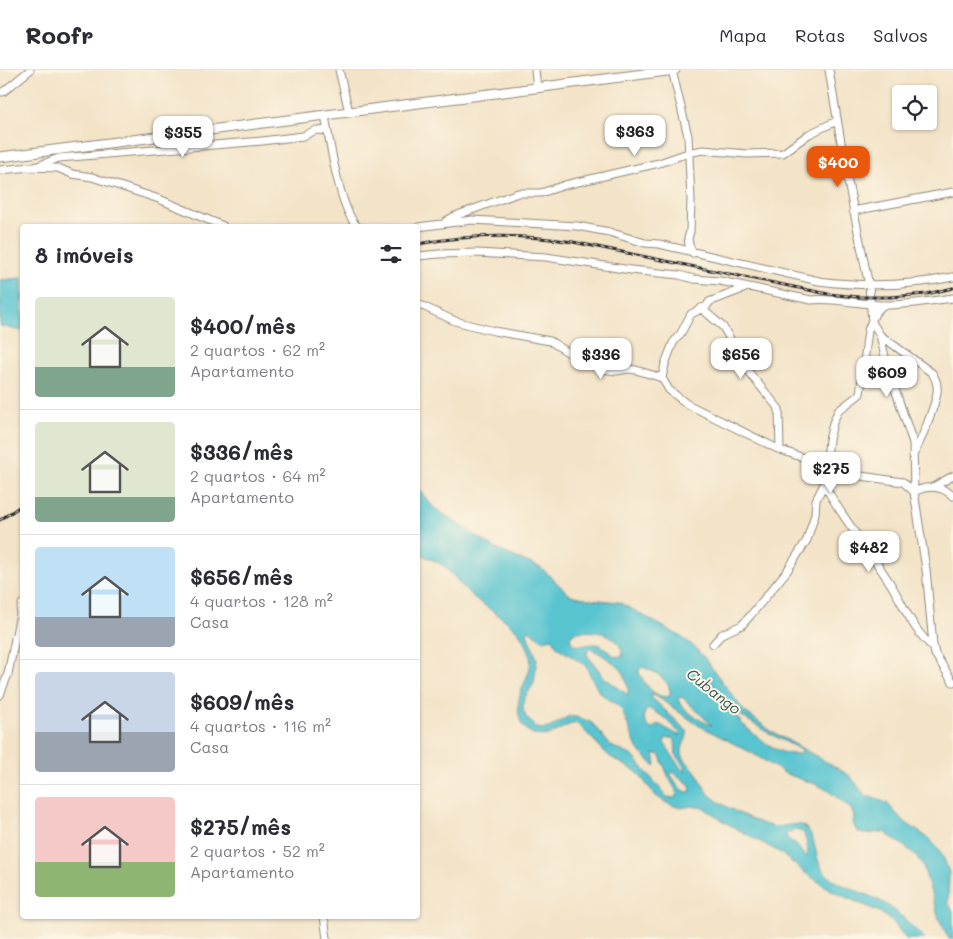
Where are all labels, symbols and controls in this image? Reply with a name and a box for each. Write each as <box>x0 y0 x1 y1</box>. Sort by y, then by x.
text: Roofr <box>25 19 94 50</box>
text: Mapa <box>719 23 767 47</box>
text: Rotas <box>795 23 845 47</box>
text: Salvos <box>873 23 928 47</box>
map controls <box>892 85 937 130</box>
button: locate <box>892 85 937 130</box>
pin: $363 <box>605 114 665 157</box>
pin: $355 <box>153 116 213 158</box>
text: $363 <box>616 120 654 141</box>
text: $355 <box>164 121 202 142</box>
pin: $400 <box>808 146 868 188</box>
text: $400 <box>818 151 858 172</box>
icon: filters <box>377 240 405 268</box>
text: 8 imóveis <box>35 241 134 268</box>
text: $400/mês <box>190 312 296 339</box>
icon: home <box>75 317 135 377</box>
pin: $336 <box>571 338 631 380</box>
pin: $656 <box>711 338 771 380</box>
text: 2 quartos · 62 m² <box>190 339 325 360</box>
text: $336 <box>582 343 620 364</box>
text: $656 <box>722 343 760 364</box>
pin: $609 <box>857 356 917 398</box>
text: Apartamento <box>190 360 294 381</box>
text: $609 <box>867 361 907 382</box>
text: $336/mês <box>190 438 293 465</box>
icon: home <box>75 442 135 502</box>
pin: $275 <box>801 452 861 494</box>
text: $275 <box>812 457 850 478</box>
text: 2 quartos · 64 m² <box>190 465 326 486</box>
text: Apartamento <box>190 486 294 507</box>
pin: $482 <box>839 530 899 573</box>
text: $482 <box>850 536 888 557</box>
text: $656/mês <box>190 563 293 590</box>
icon: home <box>75 567 135 627</box>
text: 4 quartos · 128 m² <box>190 590 333 611</box>
text: Casa <box>190 611 229 632</box>
water label: Cubango <box>683 664 745 719</box>
text: $609/mês <box>190 688 294 715</box>
icon: home <box>75 692 135 752</box>
text: 4 quartos · 116 m² <box>190 715 331 736</box>
text: Casa <box>190 736 229 757</box>
text: $275/mês <box>190 813 291 840</box>
icon: home <box>75 817 135 877</box>
text: 2 quartos · 52 m² <box>190 840 325 861</box>
text: Apartamento <box>190 861 294 882</box>

